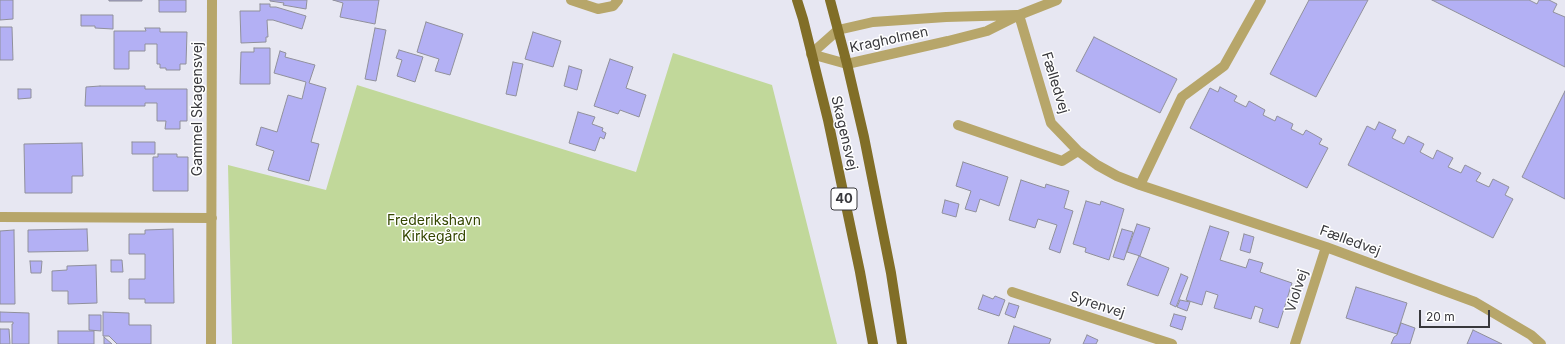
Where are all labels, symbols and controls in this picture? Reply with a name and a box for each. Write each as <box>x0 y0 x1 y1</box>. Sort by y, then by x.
street label: Kragholmen <box>848 23 930 57</box>
street label: Gammel Skagensvej <box>190 42 206 176</box>
street label: Fælledvej <box>1038 50 1072 116</box>
street label: Skagensvej <box>827 94 861 172</box>
road number: 40 <box>831 188 857 210</box>
park label: Frederikshavn Kirkegård <box>387 213 481 246</box>
street label: Fælledvej <box>1317 222 1383 260</box>
street label: Violvej <box>1282 267 1312 315</box>
street label: Syrenvej <box>1067 288 1127 322</box>
scale bar <box>1421 302 1492 328</box>
text: 20 m <box>1426 309 1455 324</box>

